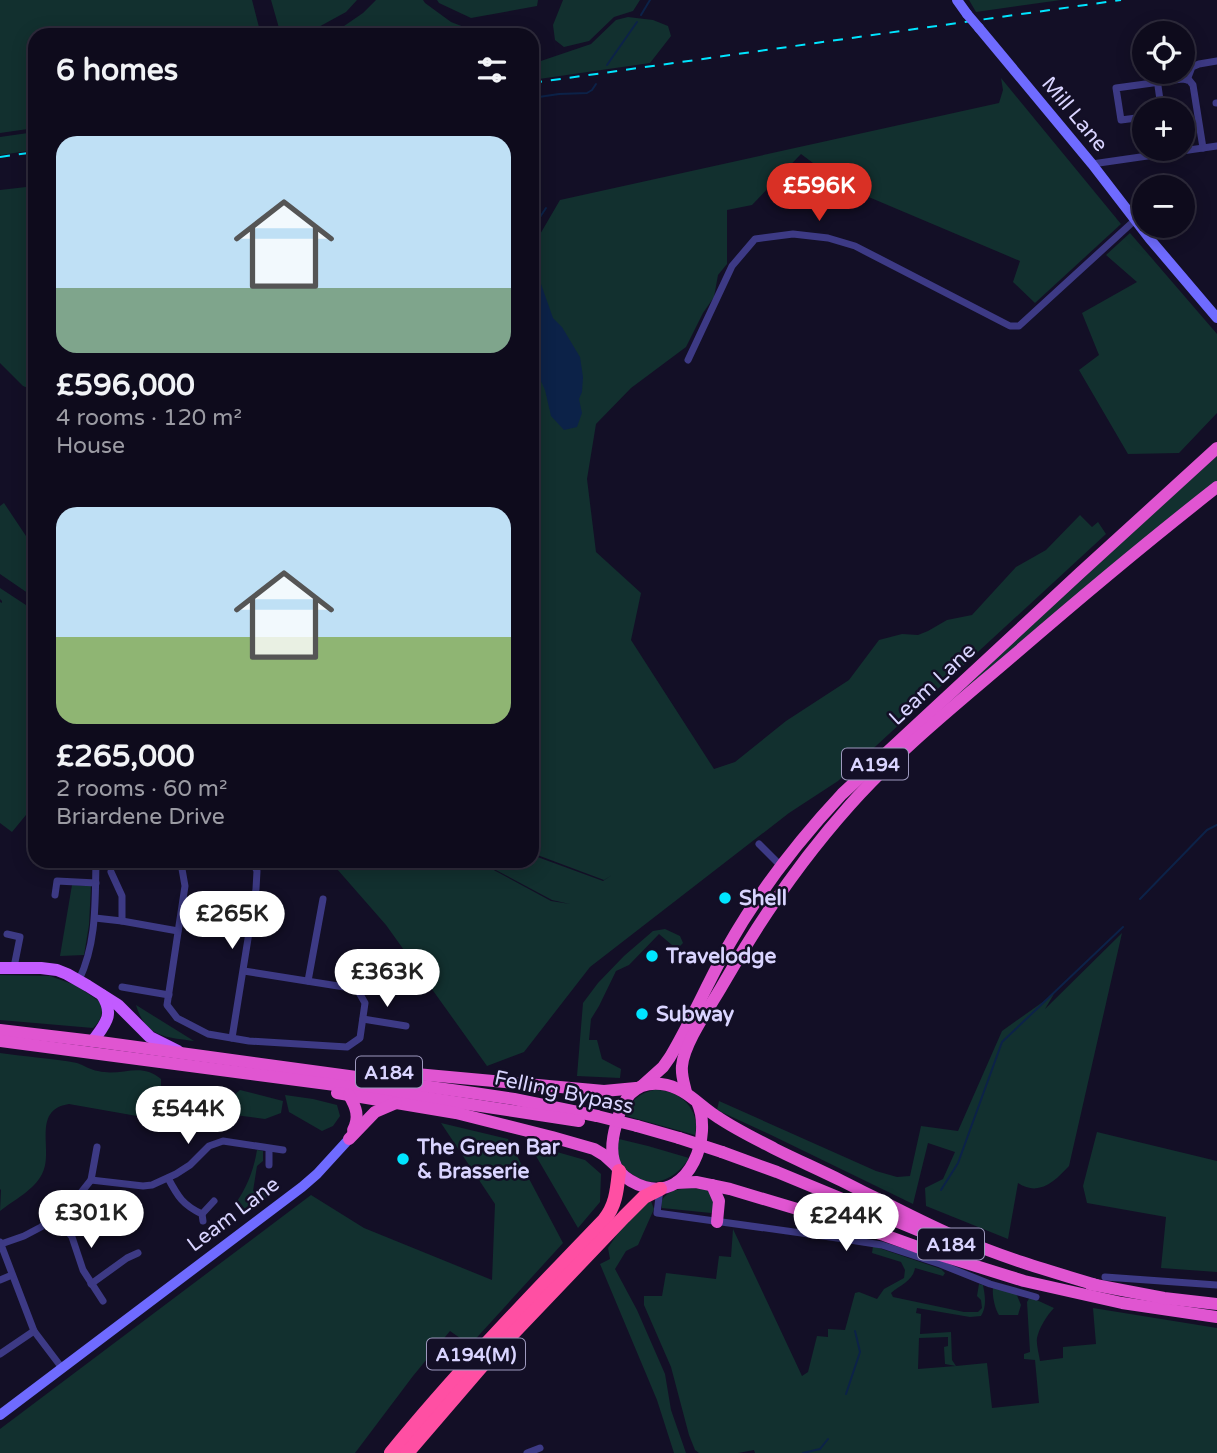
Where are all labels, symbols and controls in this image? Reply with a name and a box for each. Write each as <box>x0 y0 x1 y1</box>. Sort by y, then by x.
map controls <box>1132 21 1195 238</box>
button: locate <box>1132 21 1195 84</box>
icon: filters <box>473 51 511 89</box>
text: 6 homes <box>56 52 178 89</box>
street label: Mill Lane <box>1036 72 1113 157</box>
button: + <box>1132 98 1195 161</box>
pin: £596K <box>770 164 868 223</box>
text: £596K <box>783 172 855 200</box>
button: − <box>1132 175 1195 238</box>
icon: home <box>221 181 347 307</box>
text: £596,000 <box>56 367 195 404</box>
text: 4 rooms · 120 m² <box>56 404 242 432</box>
text: House <box>56 432 125 460</box>
icon: home <box>221 552 347 678</box>
street label: Leam Lane <box>884 638 981 731</box>
text: £265,000 <box>56 738 195 775</box>
road number: A194 <box>842 748 908 779</box>
text: 2 rooms · 60 m² <box>56 775 227 803</box>
text: Briardene Drive <box>56 803 225 831</box>
place label: Shell <box>739 886 787 911</box>
marker: Shell <box>717 890 733 906</box>
pin: £265K <box>183 892 281 951</box>
text: £265K <box>196 900 268 928</box>
place label: Travelodge <box>665 944 777 969</box>
marker: Travelodge <box>644 948 660 964</box>
pin: £363K <box>338 950 436 1009</box>
text: £363K <box>351 958 423 986</box>
place label: Subway <box>656 1002 735 1027</box>
marker: Subway <box>634 1006 650 1022</box>
road number: A184 <box>356 1056 422 1088</box>
street label: Felling Bypass <box>492 1066 636 1119</box>
pin: £544K <box>139 1086 237 1146</box>
text: £544K <box>152 1095 224 1123</box>
place label: The Green Bar & Brasserie <box>416 1135 561 1184</box>
marker: The Green Bar & Brasserie <box>395 1151 411 1167</box>
street label: Leam Lane <box>182 1172 284 1257</box>
pin: £301K <box>42 1190 140 1250</box>
pin: £244K <box>797 1194 895 1253</box>
text: £301K <box>55 1199 127 1227</box>
text: £244K <box>810 1202 882 1230</box>
road number: A184 <box>918 1228 984 1260</box>
road number: A194(M) <box>427 1338 525 1370</box>

